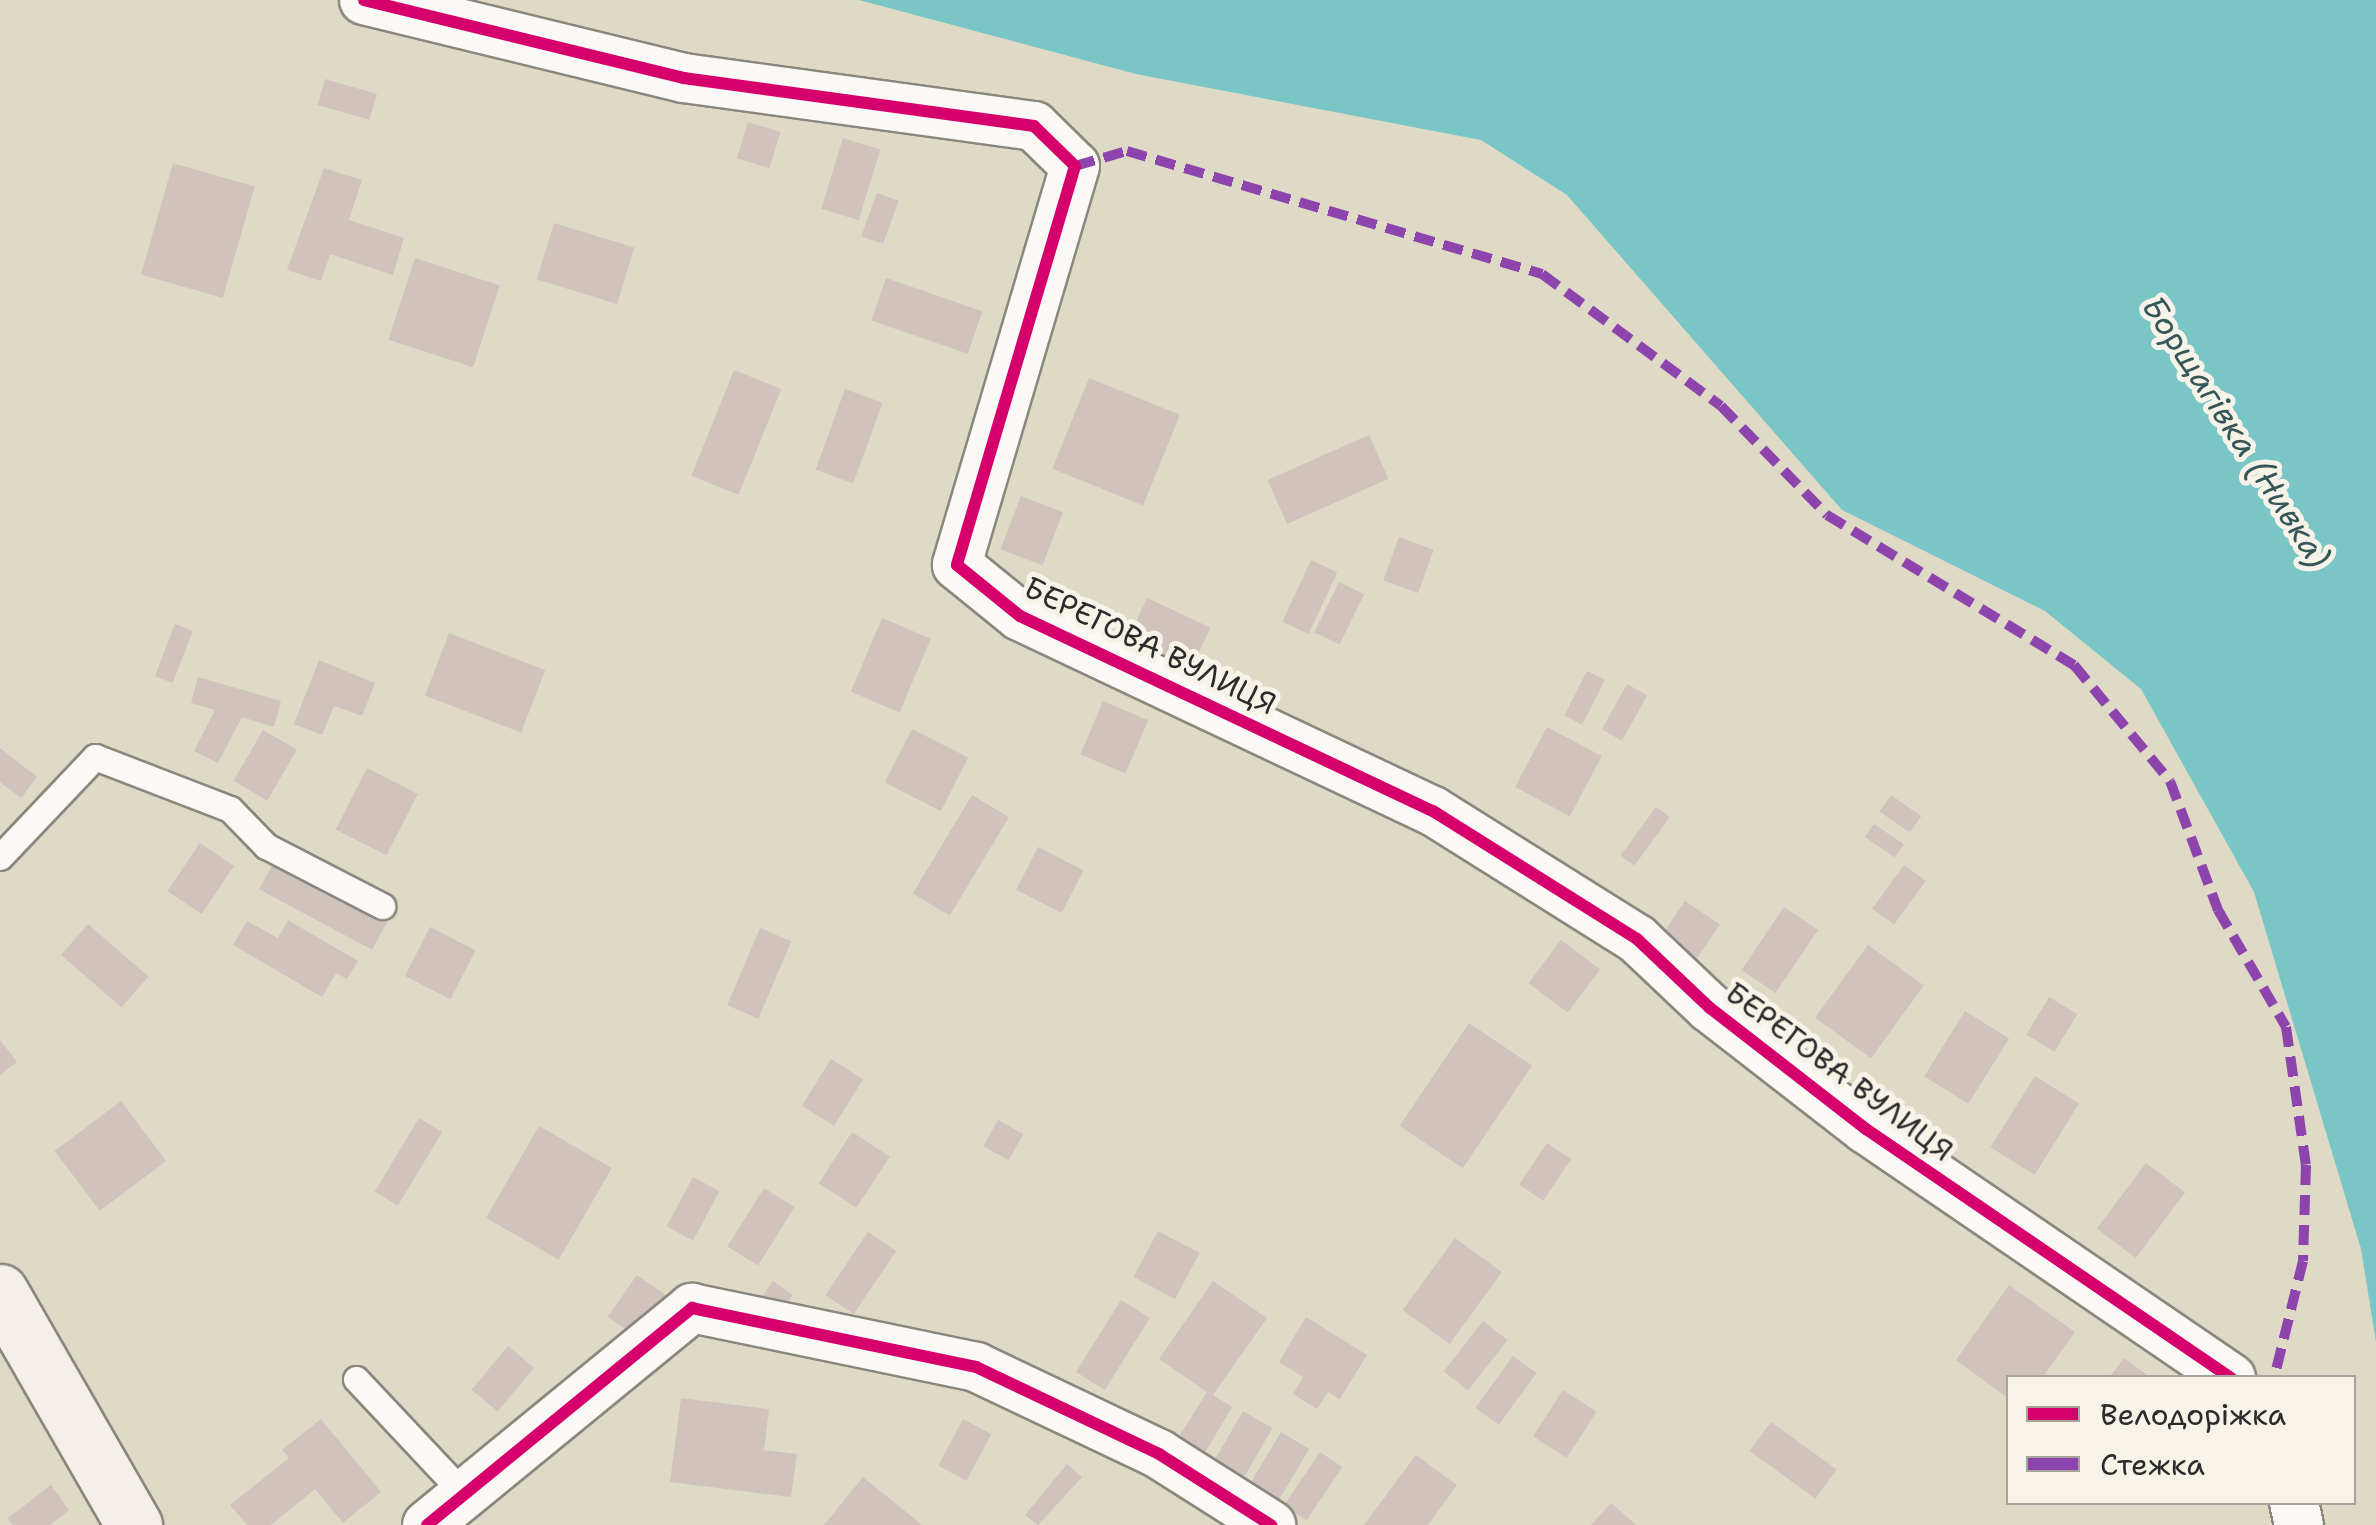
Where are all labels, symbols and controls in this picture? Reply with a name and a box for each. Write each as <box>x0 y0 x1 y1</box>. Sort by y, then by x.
water label: Борщагівка (Нивка) <box>2134 289 2338 575</box>
street label: БЕРЕГОВА ВУЛИЦЯ <box>1018 569 1282 723</box>
street label: БЕРЕГОВА ВУЛИЦЯ <box>1718 975 1960 1169</box>
legend <box>2006 1375 2356 1505</box>
text: Велодоріжка <box>2100 1394 2286 1435</box>
text: Стежка <box>2100 1444 2205 1485</box>

